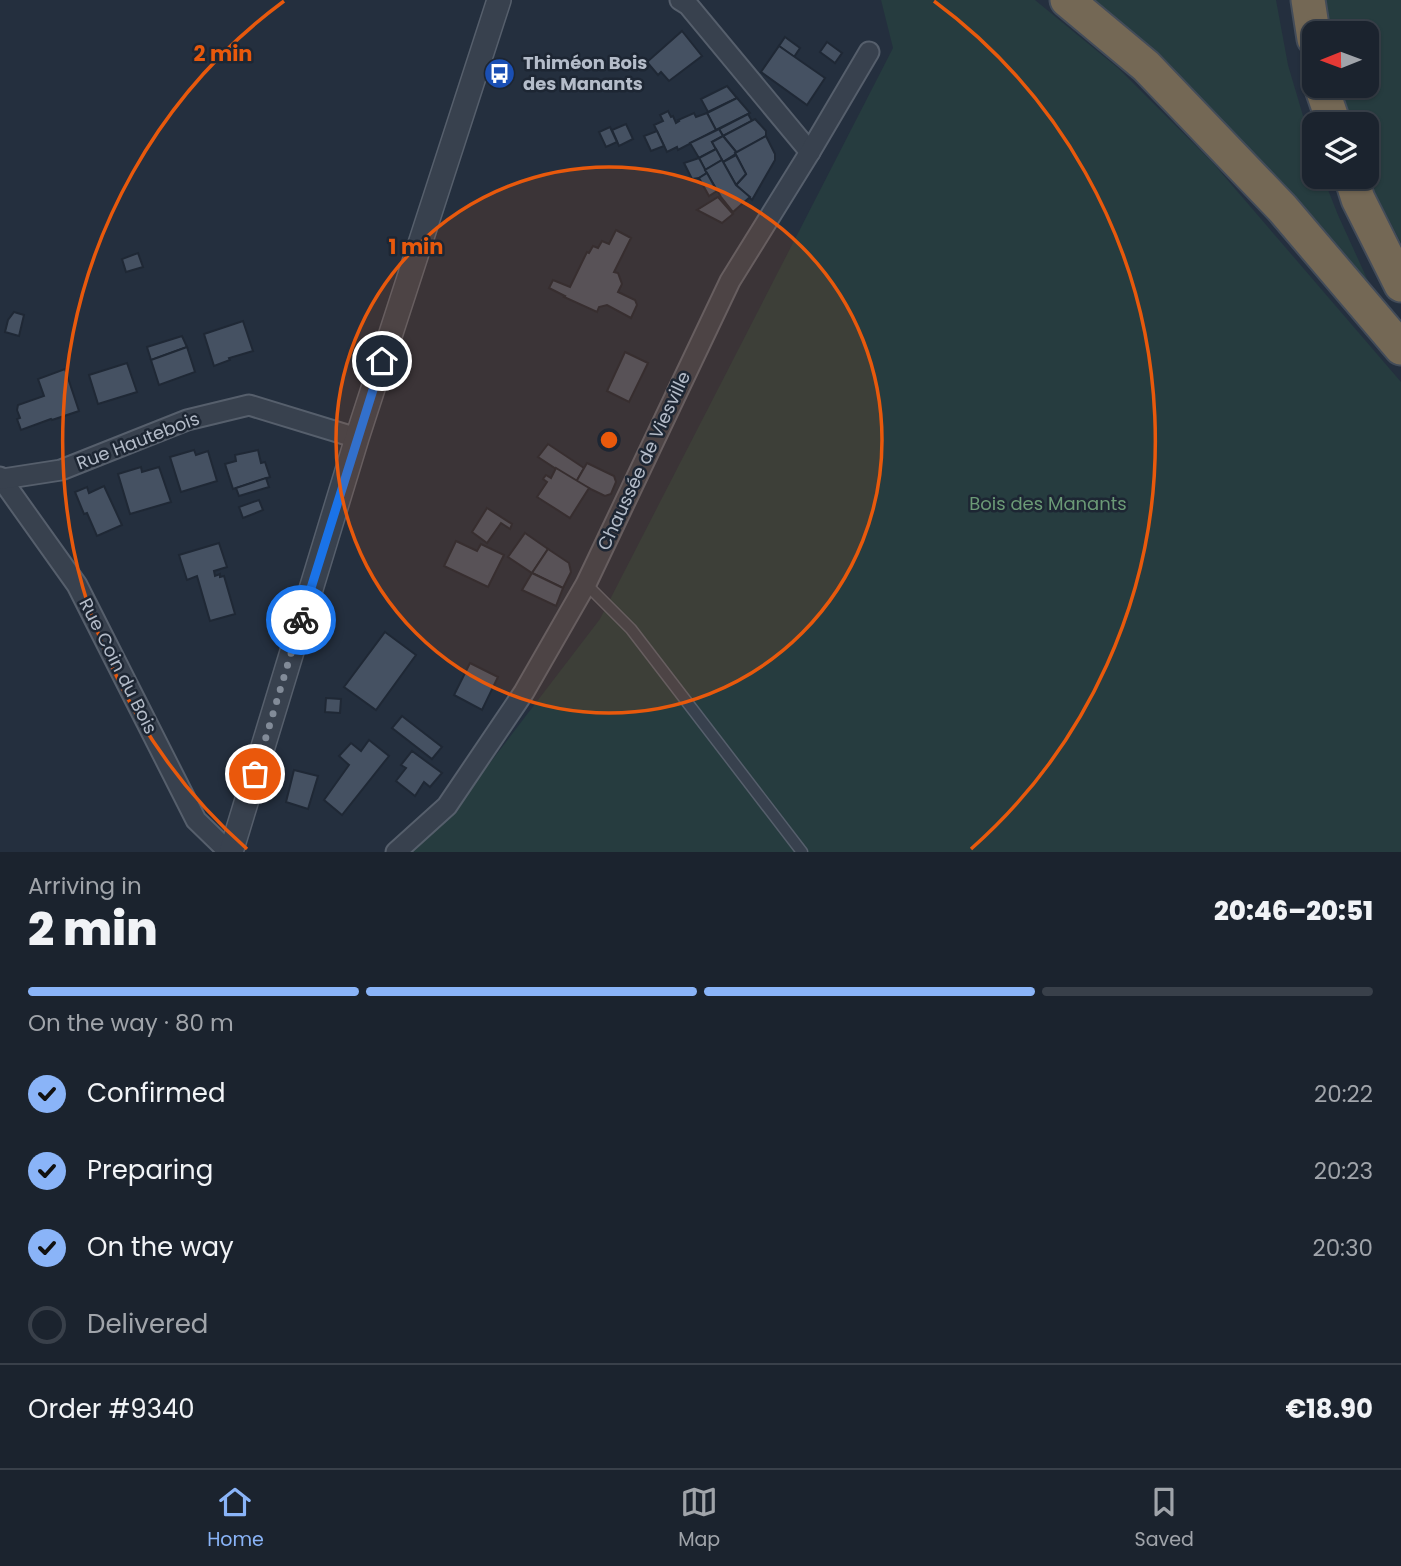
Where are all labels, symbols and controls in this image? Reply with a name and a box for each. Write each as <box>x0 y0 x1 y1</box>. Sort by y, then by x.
north arrow <box>1302 21 1379 98</box>
map controls <box>1302 21 1379 189</box>
text: 2 min <box>193 39 253 68</box>
place label: Thiméon Bois des Manants <box>523 50 647 96</box>
bus stop icon: Thiméon Bois des Manants <box>483 56 517 90</box>
button: layers <box>1302 112 1379 189</box>
text: 1 min <box>389 232 443 261</box>
pin <box>352 331 412 391</box>
icon: home <box>363 342 401 380</box>
street label: Chaussée de Viesville <box>591 367 696 554</box>
street label: Rue Hautebois <box>73 406 203 475</box>
centre of rings <box>597 428 621 452</box>
park label: Bois des Manants <box>969 491 1127 516</box>
courier <box>266 585 336 655</box>
street label: Rue Coin du Bois <box>73 594 164 738</box>
icon: bike <box>282 601 320 639</box>
pin <box>225 744 285 804</box>
icon: bag <box>236 755 274 793</box>
text: Arriving in <box>28 870 142 902</box>
text: 20:46–20:51 <box>1214 893 1373 929</box>
text: 2 min <box>28 897 158 961</box>
text: On the way · 80 m <box>28 1007 234 1039</box>
icon: check <box>28 1075 66 1113</box>
text: Confirmed <box>87 1075 225 1111</box>
text: 20:22 <box>1314 1078 1373 1110</box>
icon: check <box>28 1152 66 1190</box>
text: Preparing <box>87 1152 213 1188</box>
text: 20:23 <box>1314 1155 1373 1187</box>
icon: check <box>28 1229 66 1267</box>
text: On the way <box>87 1229 234 1265</box>
text: 20:30 <box>1312 1232 1373 1264</box>
text: Delivered <box>87 1306 208 1342</box>
text: Order #9340 <box>28 1391 195 1427</box>
text: €18.90 <box>1285 1391 1373 1427</box>
tab: Home <box>207 1483 264 1554</box>
tab: Map <box>678 1483 720 1554</box>
tab: Saved <box>1135 1483 1194 1554</box>

